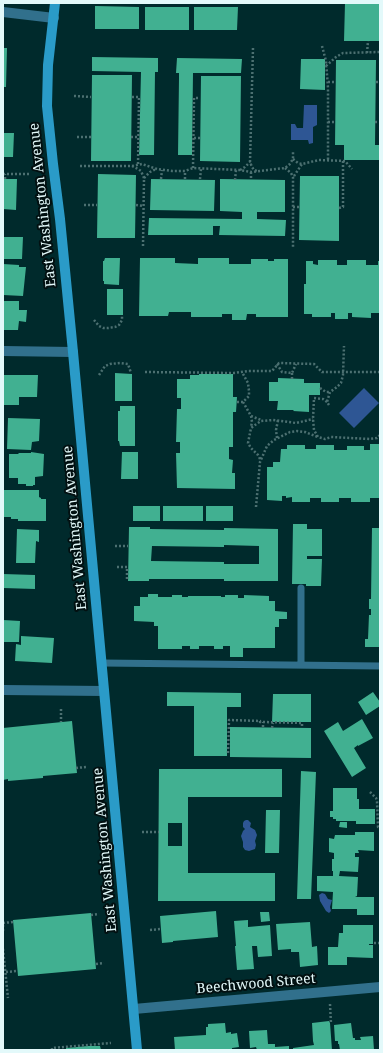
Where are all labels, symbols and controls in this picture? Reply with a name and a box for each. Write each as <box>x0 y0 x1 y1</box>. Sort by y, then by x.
street label: East Washington Avenue <box>26 122 60 288</box>
street label: East Washington Avenue <box>59 445 91 611</box>
street label: East Washington Avenue <box>89 767 121 933</box>
street label: Beechwood Street <box>196 970 316 998</box>

